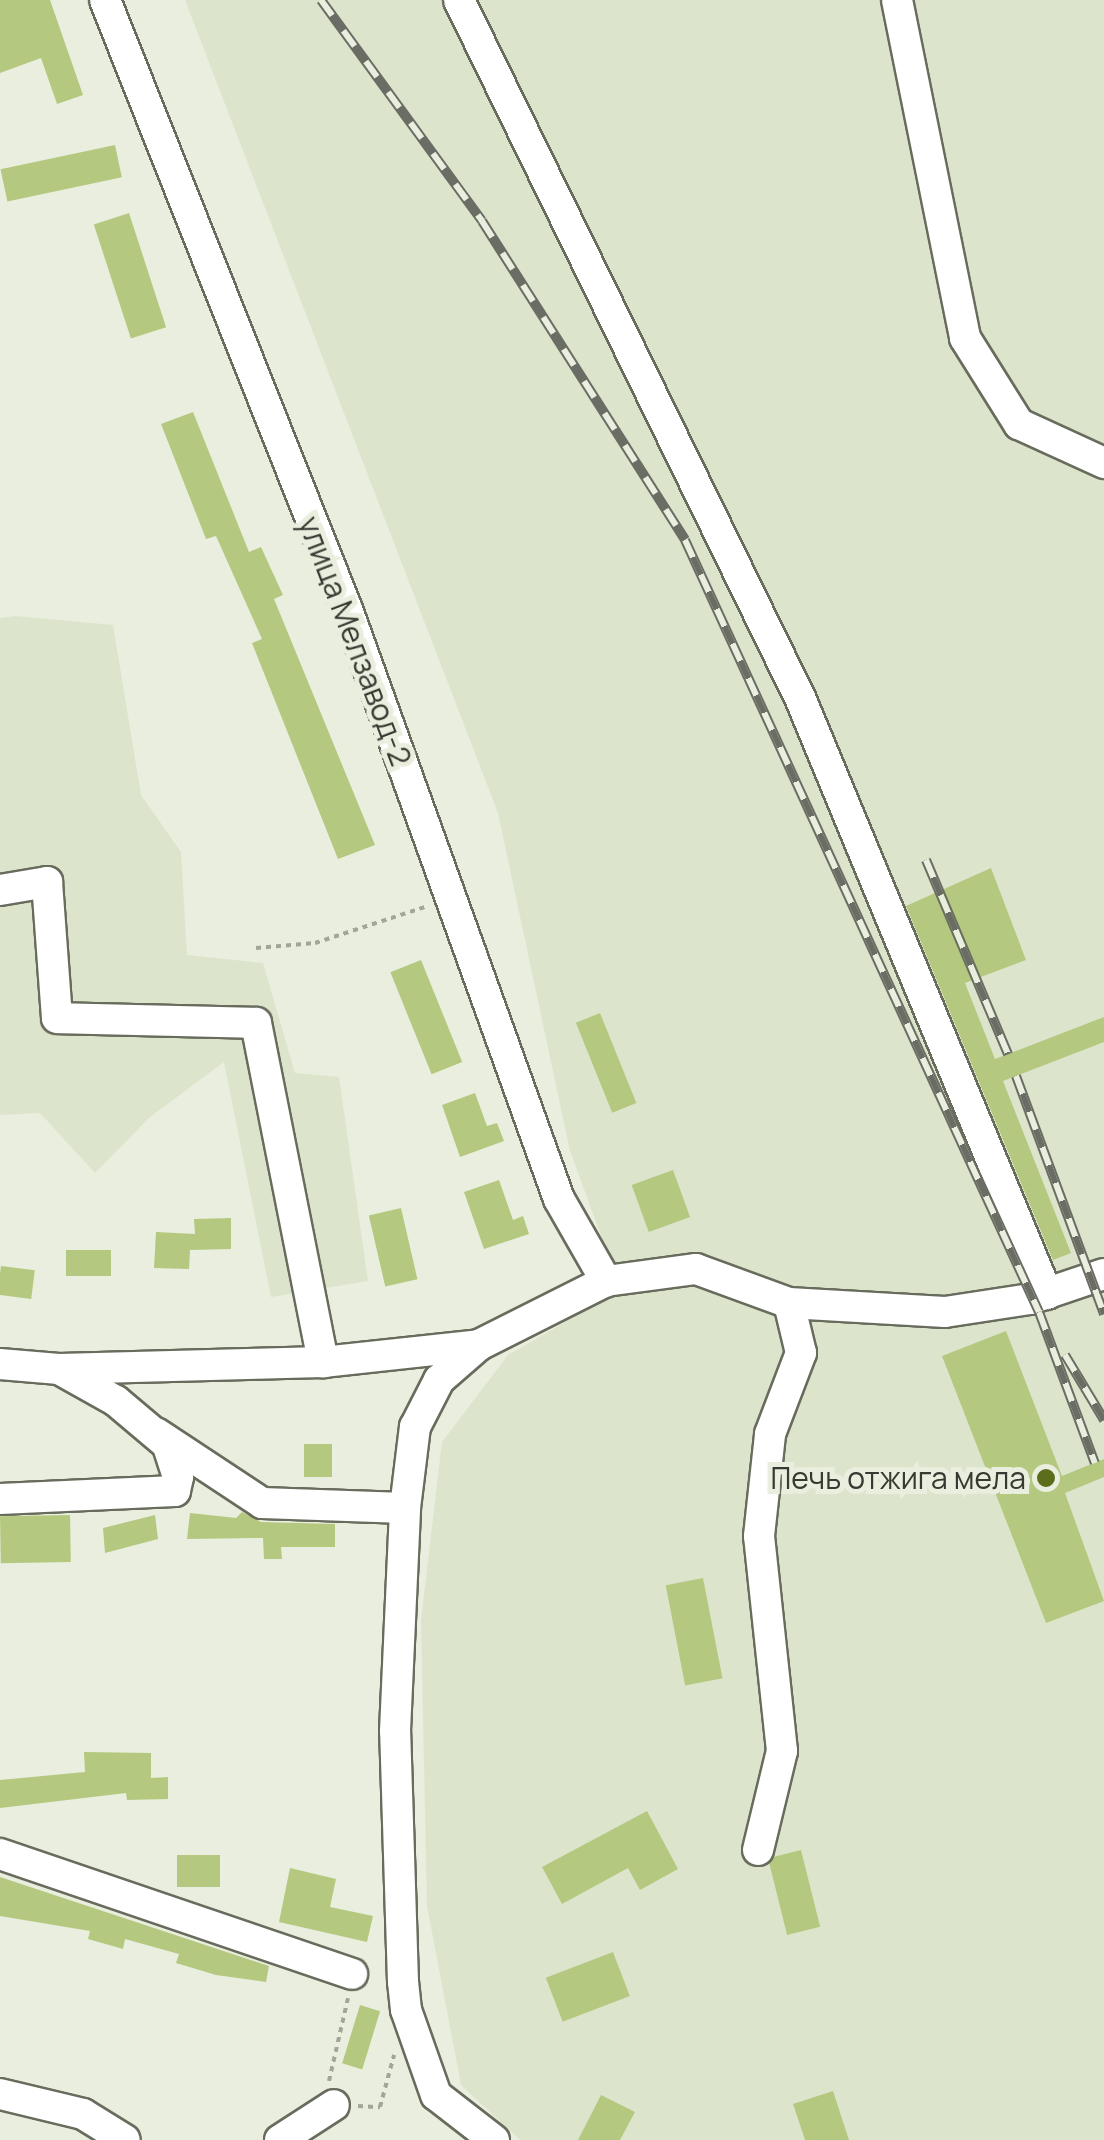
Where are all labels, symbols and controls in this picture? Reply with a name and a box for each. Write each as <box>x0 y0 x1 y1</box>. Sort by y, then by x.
street label: улица Мелзавод-2 <box>291 511 419 771</box>
place label: Печь отжига мела <box>771 1460 1026 1496</box>
marker: Печь отжига мела <box>1035 1467 1057 1489</box>

